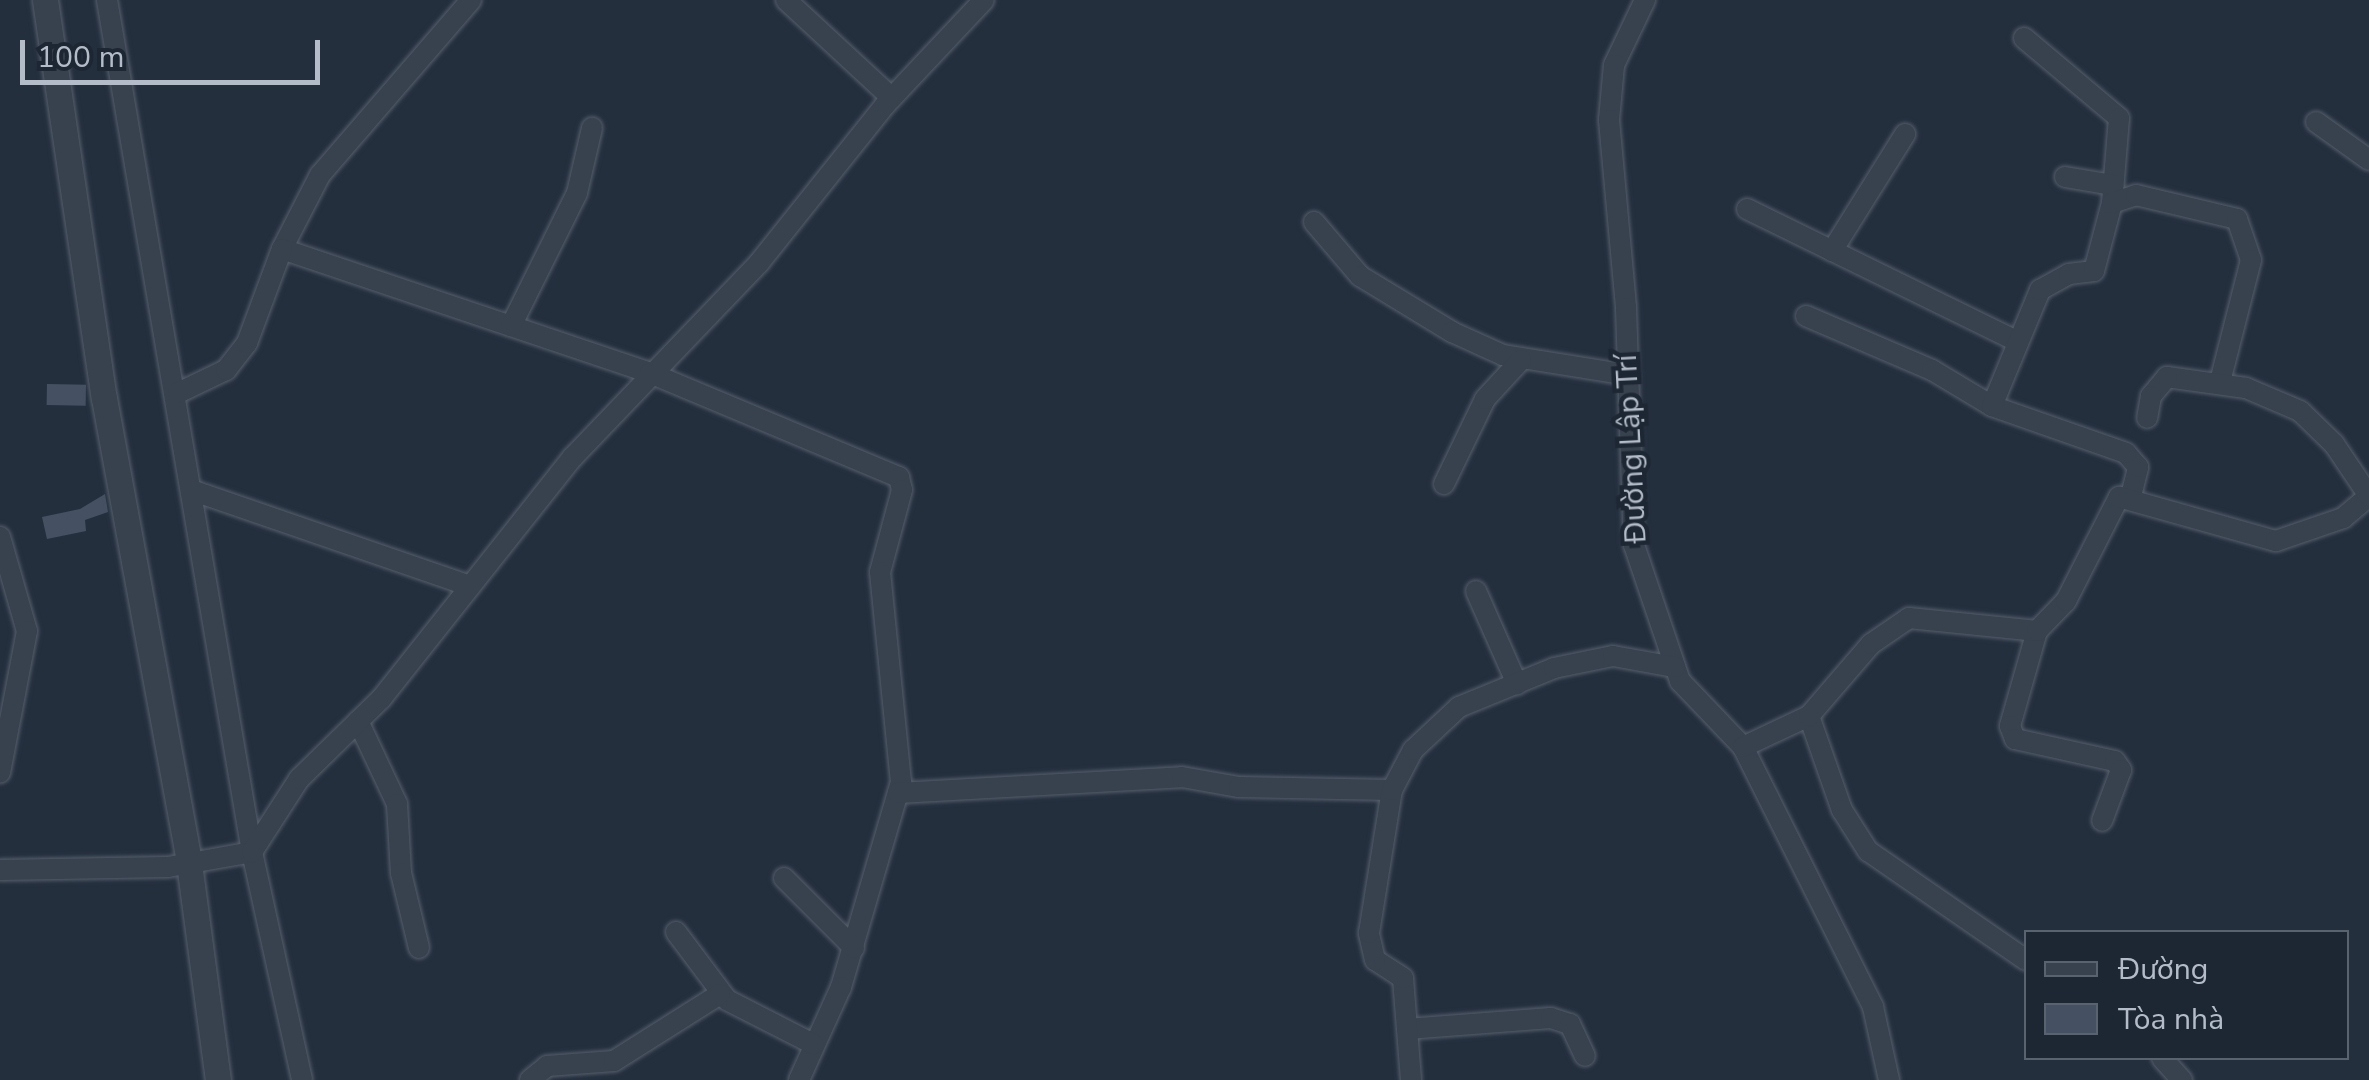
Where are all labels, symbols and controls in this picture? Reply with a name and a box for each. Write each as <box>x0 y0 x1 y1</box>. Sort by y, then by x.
scale bar <box>25 20 325 82</box>
text: 100 m <box>37 37 124 78</box>
street label: Đường Lập Trí <box>1609 354 1655 544</box>
legend <box>2024 930 2349 1060</box>
text: Đường <box>2118 949 2208 990</box>
text: Tòa nhà <box>2118 999 2224 1040</box>

